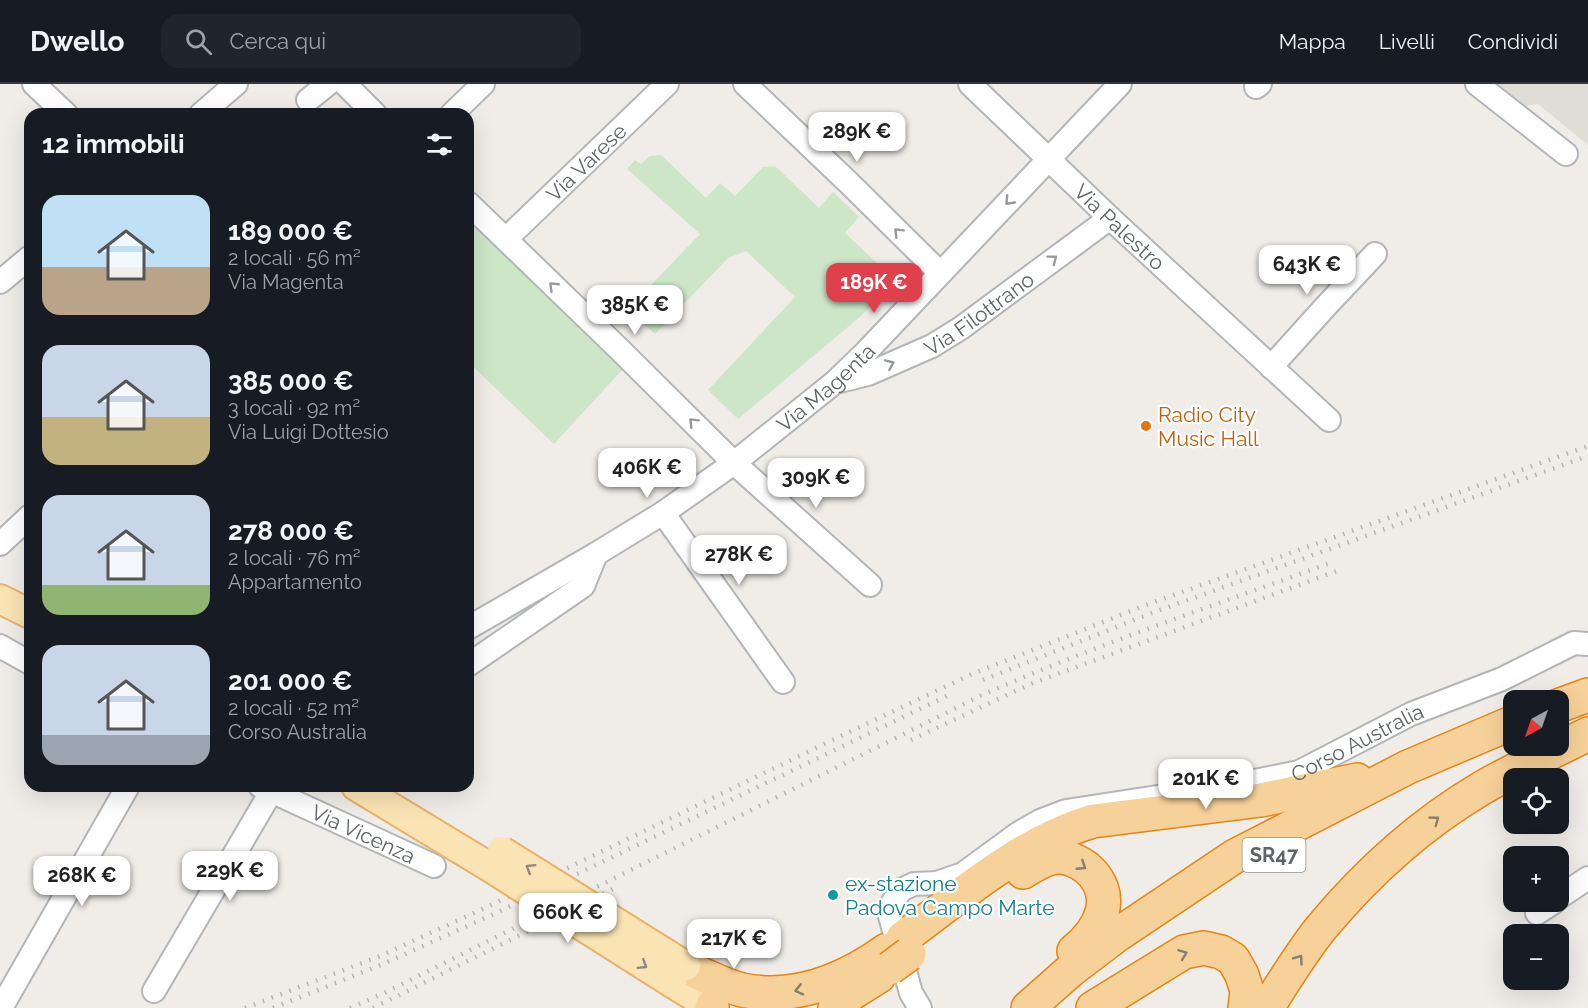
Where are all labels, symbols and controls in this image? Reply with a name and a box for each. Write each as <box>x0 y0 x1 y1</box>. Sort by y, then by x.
search box <box>161 14 581 68</box>
text: Dwello <box>30 25 125 58</box>
icon: search <box>182 25 215 58</box>
text: Cerca qui <box>230 28 326 54</box>
text: Mappa <box>1279 29 1346 54</box>
text: Livelli <box>1379 29 1435 54</box>
text: Condividi <box>1468 29 1558 54</box>
pin: 289K € <box>808 112 906 163</box>
street label: Via Varese <box>541 118 631 206</box>
text: 289K € <box>822 119 892 143</box>
icon: filters <box>423 128 456 161</box>
text: 12 immobili <box>42 129 185 159</box>
street label: Via Palestro <box>1069 178 1170 275</box>
one-way arrow <box>1005 194 1016 204</box>
text: 189 000 € <box>228 216 353 246</box>
icon: home <box>90 219 162 291</box>
one-way arrow <box>895 228 905 239</box>
pin: 643K € <box>1258 245 1356 296</box>
text: 2 locali · 56 m² <box>228 246 361 270</box>
text: 643K € <box>1273 252 1341 276</box>
one-way arrow <box>1047 255 1058 266</box>
pin: 189K € <box>825 263 923 314</box>
street label: Via Filottrano <box>919 266 1039 360</box>
text: Via Magenta <box>228 270 344 294</box>
text: 189K € <box>840 270 908 294</box>
one-way arrow <box>549 282 559 293</box>
pin: 385K € <box>586 285 684 336</box>
text: 385K € <box>601 292 669 316</box>
street label: Via Magenta <box>771 338 880 436</box>
one-way arrow <box>884 359 895 371</box>
text: 385 000 € <box>228 366 354 396</box>
icon: home <box>90 369 162 441</box>
text: 3 locali · 92 m² <box>228 396 360 420</box>
place label: Radio City Music Hall <box>1158 402 1259 451</box>
one-way arrow <box>689 418 700 429</box>
marker: Radio City Music Hall <box>1139 419 1153 433</box>
text: Via Luigi Dottesio <box>228 420 389 444</box>
pin: 406K € <box>598 448 696 499</box>
text: 406K € <box>612 455 682 479</box>
pin: 309K € <box>767 458 865 509</box>
text: 309K € <box>781 465 851 489</box>
text: 278 000 € <box>228 516 354 546</box>
icon: home <box>90 519 162 591</box>
pin: 278K € <box>690 535 788 586</box>
text: 278K € <box>705 542 773 566</box>
text: 2 locali · 76 m² <box>228 546 361 570</box>
text: Appartamento <box>228 570 362 594</box>
text: 201 000 € <box>228 666 353 696</box>
icon: home <box>90 669 162 741</box>
north arrow <box>1503 690 1569 756</box>
map controls <box>1503 690 1569 990</box>
text: 2 locali · 52 m² <box>228 696 359 720</box>
street label: Corso Australia <box>1289 698 1427 786</box>
text: Corso Australia <box>228 720 367 744</box>
pin: 201K € <box>1157 759 1255 810</box>
text: 201K € <box>1172 766 1240 790</box>
button: locate <box>1503 768 1569 834</box>
street label: Via Vicenza <box>308 799 420 868</box>
one-way arrow <box>1428 816 1439 827</box>
road number: SR47 <box>1242 838 1306 872</box>
button: + <box>1503 846 1569 912</box>
pin: 229K € <box>181 851 279 902</box>
pin: 268K € <box>33 856 131 907</box>
text: 229K € <box>196 858 264 882</box>
one-way arrow <box>1075 859 1086 870</box>
text: 268K € <box>47 863 117 887</box>
one-way arrow <box>526 864 537 875</box>
place label: ex-stazione Padova Campo Marte <box>845 871 1055 920</box>
marker: ex-stazione Padova Campo Marte <box>826 888 840 902</box>
pin: 660K € <box>519 893 617 944</box>
text: 660K € <box>533 900 603 924</box>
pin: 217K € <box>685 919 783 970</box>
button: − <box>1503 924 1569 990</box>
text: 217K € <box>701 926 767 950</box>
one-way arrow <box>1177 949 1188 961</box>
one-way arrow <box>1291 954 1302 965</box>
one-way arrow <box>637 958 647 970</box>
one-way arrow <box>794 983 804 996</box>

